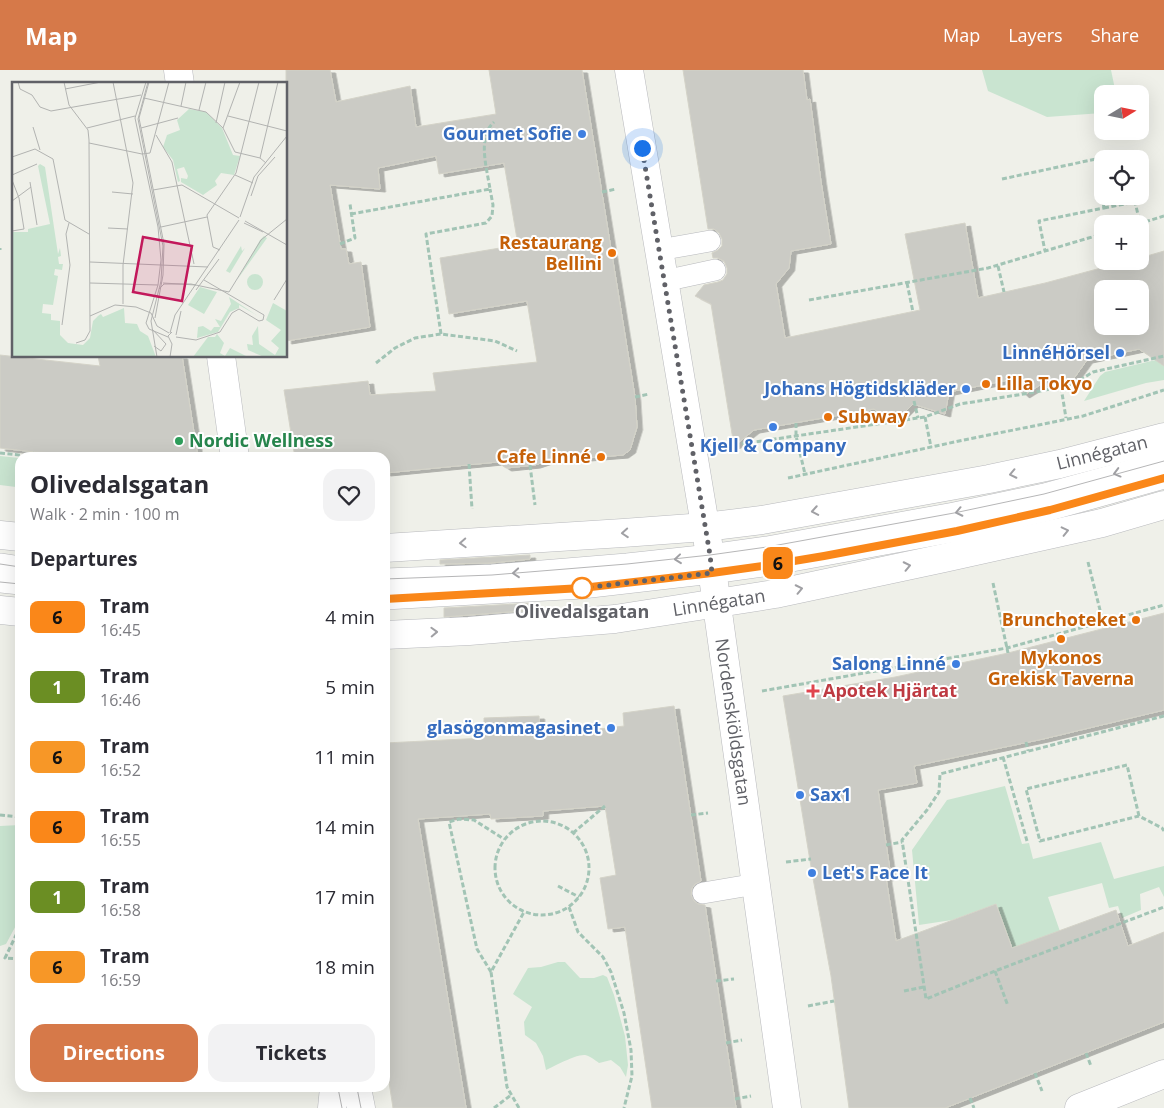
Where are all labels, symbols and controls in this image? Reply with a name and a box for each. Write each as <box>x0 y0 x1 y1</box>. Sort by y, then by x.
text: Map <box>25 19 77 52</box>
text: Map <box>943 23 980 47</box>
text: Layers <box>1008 23 1063 47</box>
text: Share <box>1091 23 1139 47</box>
inset map <box>12 82 288 358</box>
north arrow <box>1094 85 1149 140</box>
map controls <box>1094 85 1149 335</box>
place label: Gourmet Sofie <box>443 121 572 145</box>
marker: Gourmet Sofie <box>576 128 588 140</box>
your location <box>630 136 655 161</box>
button: locate <box>1094 150 1149 205</box>
button: + <box>1094 215 1149 270</box>
place label: Restaurang Bellini <box>499 230 602 275</box>
marker: Restaurang Bellini <box>606 247 618 259</box>
button: − <box>1094 280 1149 335</box>
place label: LinnéHörsel <box>1002 340 1110 364</box>
marker: LinnéHörsel <box>1114 347 1126 359</box>
place label: Lilla Tokyo <box>996 371 1092 395</box>
place label: Johans Högtidskläder <box>762 376 956 400</box>
marker: Lilla Tokyo <box>980 378 992 390</box>
marker: Johans Högtidskläder <box>960 383 972 395</box>
place label: Subway <box>838 404 908 428</box>
marker: Subway <box>822 411 834 423</box>
marker: Kjell & Company <box>767 421 779 433</box>
place label: Nordic Wellness <box>189 428 333 452</box>
street label: Linnégatan <box>1054 429 1150 475</box>
place label: Kjell & Company <box>700 433 847 457</box>
marker: Nordic Wellness <box>173 435 185 447</box>
place label: Cafe Linné <box>496 444 591 468</box>
marker: Cafe Linné <box>595 451 607 463</box>
text: Olivedalsgatan <box>30 467 209 500</box>
one-way arrow <box>1008 468 1017 479</box>
one-way arrow <box>1113 468 1121 478</box>
button: heart <box>323 469 375 521</box>
text: Walk · 2 min · 100 m <box>30 503 180 525</box>
one-way arrow <box>811 505 820 515</box>
one-way arrow <box>955 506 963 517</box>
one-way arrow <box>1061 526 1070 537</box>
one-way arrow <box>621 527 629 538</box>
one-way arrow <box>458 537 466 548</box>
text: Departures <box>30 546 137 572</box>
line badge: 6 <box>762 547 794 579</box>
text: 6 <box>773 551 783 575</box>
one-way arrow <box>674 553 682 564</box>
one-way arrow <box>902 561 911 572</box>
one-way arrow <box>512 567 520 578</box>
marker: Olivedalsgatan <box>571 577 593 599</box>
street label: Linnégatan <box>671 583 767 621</box>
one-way arrow <box>794 584 803 595</box>
text: Tram <box>100 593 150 619</box>
place label: Olivedalsgatan <box>515 599 649 623</box>
text: 4 min <box>325 604 375 630</box>
text: 6 <box>52 605 63 629</box>
place label: Brunchoteket <box>1002 607 1126 631</box>
marker: Brunchoteket <box>1130 614 1142 626</box>
text: 16:45 <box>100 619 141 641</box>
one-way arrow <box>430 627 438 638</box>
marker: Mykonos Grekisk Taverna <box>1055 633 1067 645</box>
street label: Nordenskiöldsgatan <box>710 637 758 807</box>
place label: Mykonos Grekisk Taverna <box>988 645 1134 690</box>
place label: Salong Linné <box>832 651 946 675</box>
marker: Salong Linné <box>950 658 962 670</box>
text: Tram <box>100 663 150 689</box>
text: 5 min <box>325 674 375 700</box>
text: 1 <box>52 675 63 699</box>
place label: Apotek Hjärtat <box>823 678 957 702</box>
marker: Apotek Hjärtat <box>807 685 819 697</box>
text: 16:46 <box>100 689 141 711</box>
place label: glasögonmagasinet <box>427 715 601 739</box>
marker: glasögonmagasinet <box>605 722 617 734</box>
text: Tram <box>100 733 150 759</box>
text: 11 min <box>314 744 375 770</box>
text: 6 <box>52 745 63 769</box>
text: 16:52 <box>100 759 141 781</box>
place label: Sax1 <box>810 782 851 806</box>
marker: Sax1 <box>794 789 806 801</box>
text: Tram <box>100 803 150 829</box>
text: 14 min <box>314 814 375 840</box>
text: 6 <box>52 815 63 839</box>
text: 16:55 <box>100 829 141 851</box>
place label: Let's Face It <box>822 860 928 884</box>
marker: Let's Face It <box>806 867 818 879</box>
text: Tram <box>100 873 150 899</box>
text: 17 min <box>314 884 375 910</box>
text: 1 <box>52 885 63 909</box>
text: 16:58 <box>100 899 141 921</box>
text: Tram <box>100 943 150 969</box>
text: 18 min <box>314 954 375 980</box>
text: 6 <box>52 955 63 979</box>
text: 16:59 <box>100 969 141 991</box>
button: Directions <box>30 1024 198 1082</box>
button: Tickets <box>208 1024 375 1082</box>

